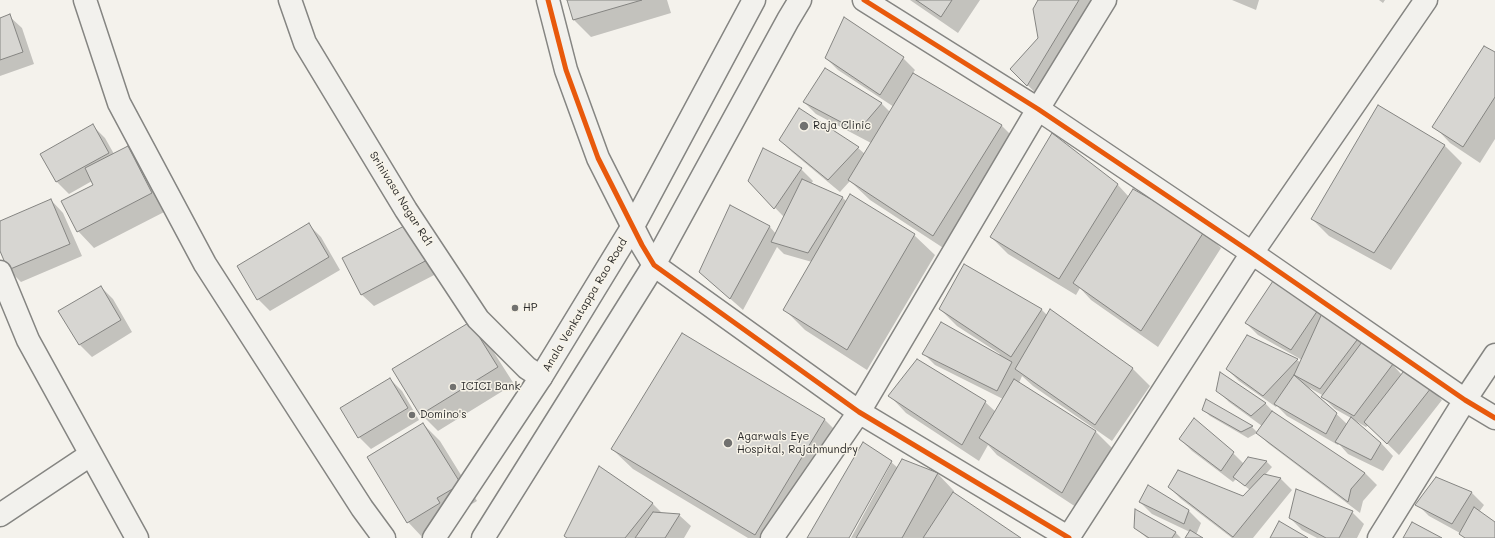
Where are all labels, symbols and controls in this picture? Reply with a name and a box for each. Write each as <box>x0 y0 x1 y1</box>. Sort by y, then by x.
place label: Raja Clinic <box>813 119 871 133</box>
marker: Raja Clinic <box>798 120 810 132</box>
street label: Srinivasa Nagar Rd1 <box>366 149 436 249</box>
street label: Anala Venkatappa Rao Road <box>540 236 630 374</box>
place label: HP <box>523 301 538 315</box>
marker: HP <box>510 303 520 313</box>
place label: ICICI Bank <box>461 380 520 394</box>
marker: ICICI Bank <box>448 382 458 392</box>
place label: Domino's <box>420 408 467 422</box>
marker: Domino's <box>407 410 417 420</box>
place label: Agarwals Eye Hospital, Rajahmundry <box>737 430 858 456</box>
marker: Agarwals Eye Hospital, Rajahmundry <box>722 437 734 449</box>

